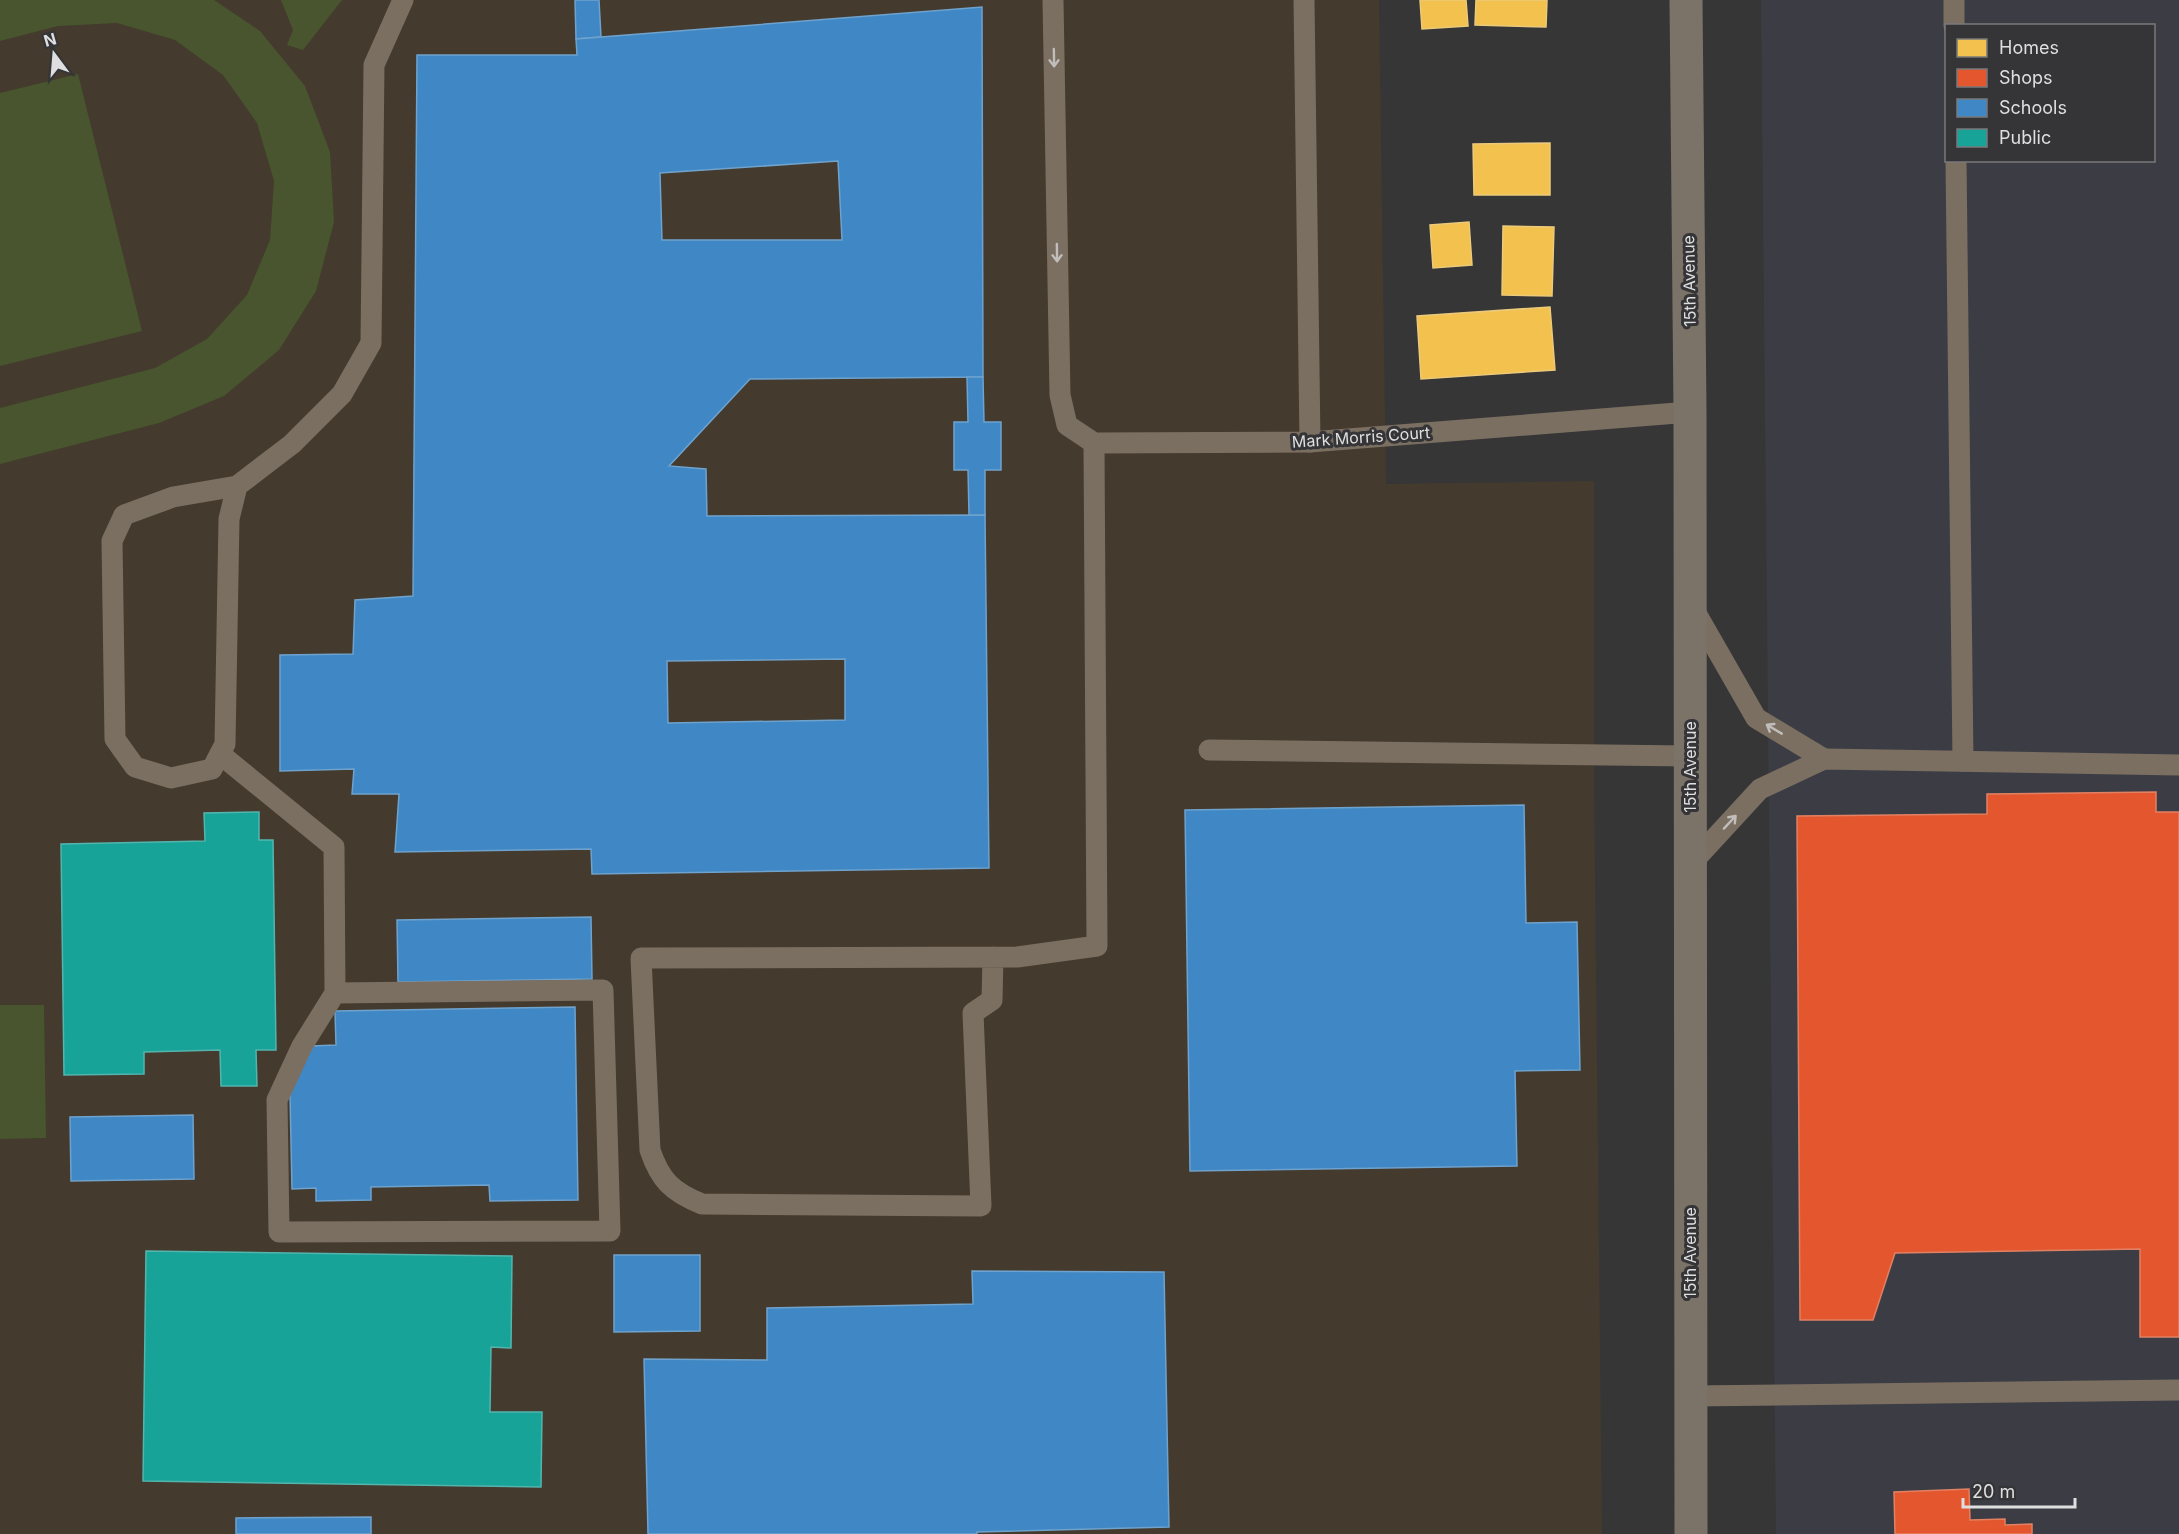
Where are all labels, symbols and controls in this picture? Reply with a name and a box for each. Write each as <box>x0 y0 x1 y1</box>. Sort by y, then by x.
north arrow <box>24 24 84 84</box>
legend <box>1945 24 2155 162</box>
text: N <box>41 28 58 51</box>
text: Homes <box>1999 37 2059 58</box>
one-way arrow <box>1048 48 1060 68</box>
text: Shops <box>1999 67 2053 88</box>
text: Schools <box>1999 97 2067 118</box>
text: Public <box>1999 127 2051 148</box>
street label: 15th Avenue <box>1678 235 1700 327</box>
one-way arrow <box>1052 243 1063 263</box>
street label: Mark Morris Court <box>1291 422 1431 452</box>
street label: 15th Avenue <box>1680 721 1700 813</box>
one-way arrow <box>1766 723 1783 735</box>
one-way arrow <box>1722 814 1737 829</box>
street label: 15th Avenue <box>1680 1207 1700 1299</box>
scale bar <box>1963 1471 2076 1509</box>
text: 20 m <box>1972 1481 2015 1502</box>

